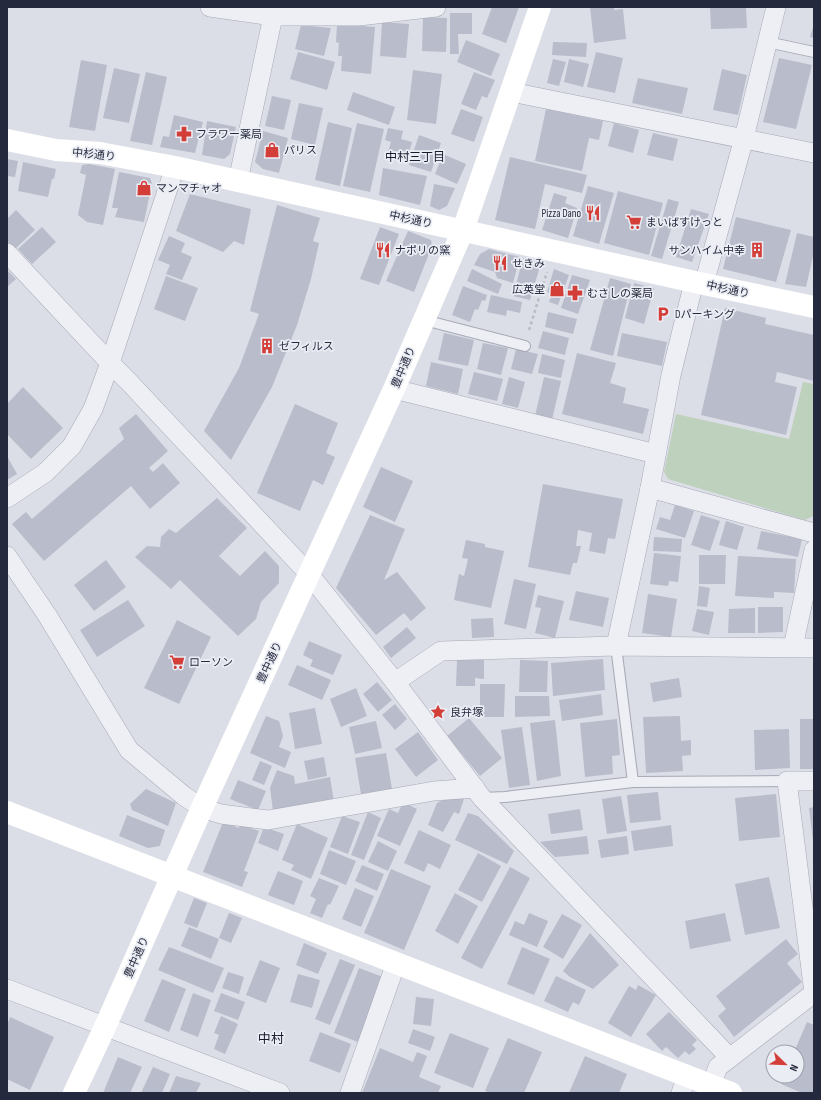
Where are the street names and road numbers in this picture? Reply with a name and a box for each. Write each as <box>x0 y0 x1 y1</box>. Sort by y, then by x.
street label: 中杉通り <box>71 146 117 163</box>
street label: 中杉通り <box>388 209 434 230</box>
street label: 中杉通り <box>705 279 751 300</box>
street label: 豊中通り <box>389 344 418 390</box>
street label: 豊中通り <box>254 640 285 685</box>
street label: 豊中通り <box>122 934 151 980</box>

